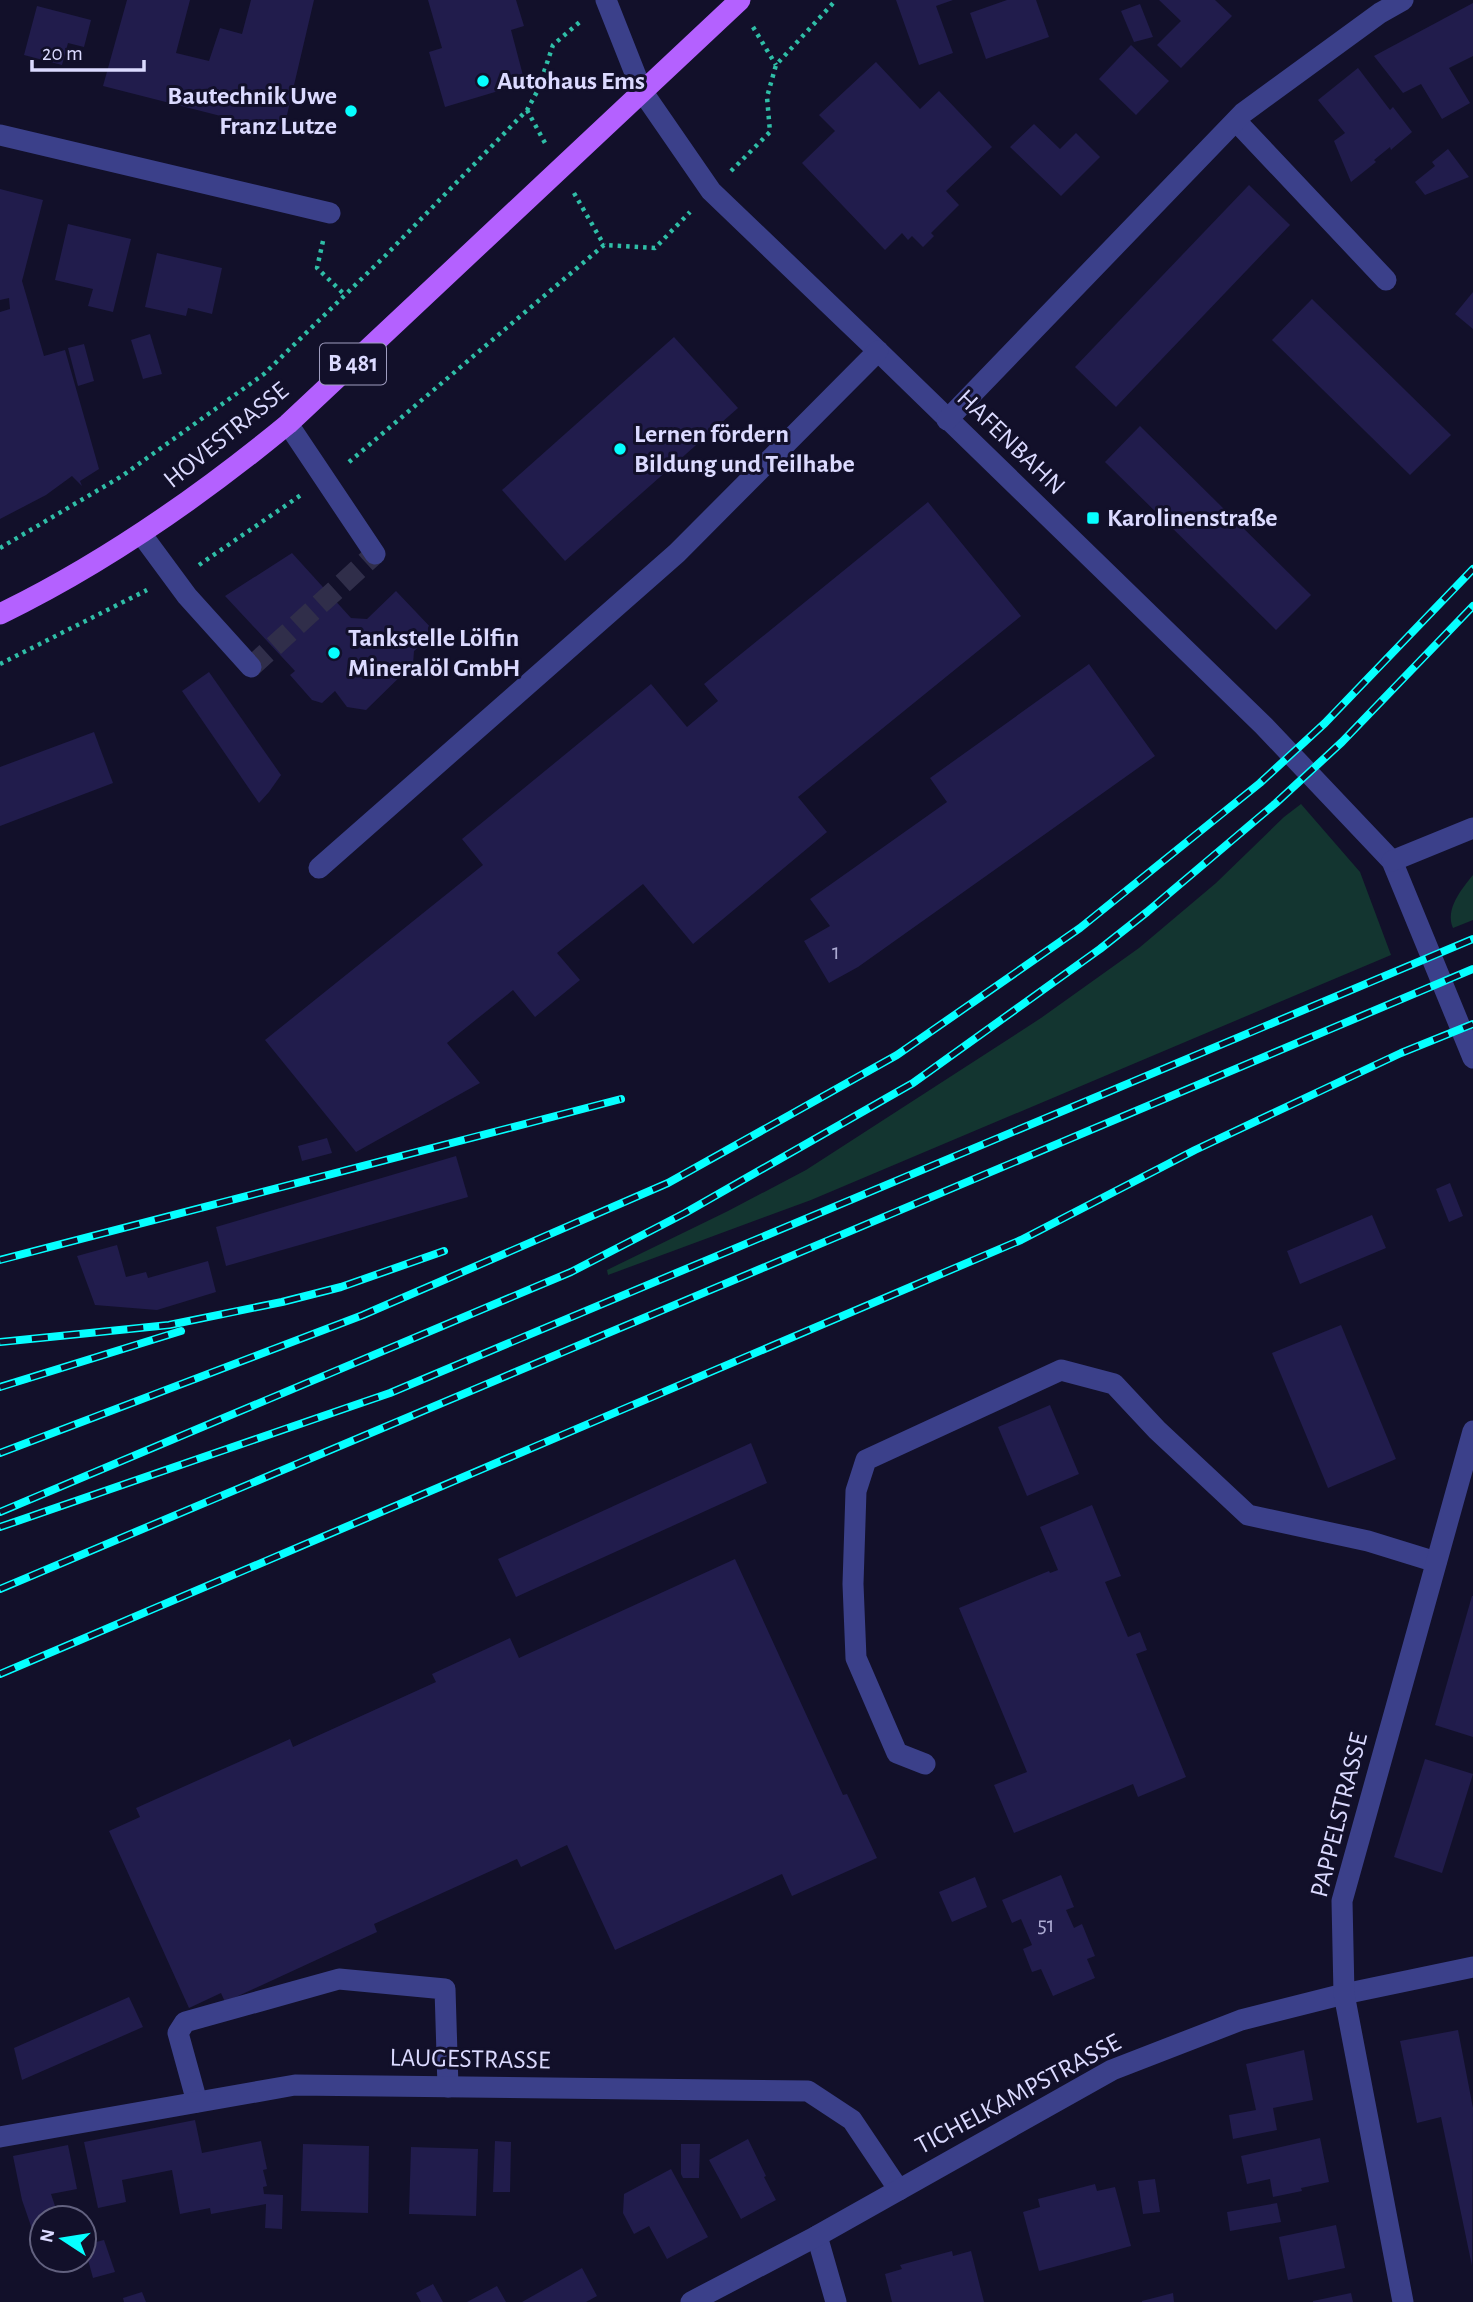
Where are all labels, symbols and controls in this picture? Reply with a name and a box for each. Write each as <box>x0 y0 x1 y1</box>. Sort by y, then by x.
scale bar <box>32 28 144 72</box>
text: 20 m <box>42 43 83 64</box>
place label: Autohaus Ems <box>497 68 645 94</box>
marker: Autohaus Ems <box>475 73 491 89</box>
place label: Bautechnik Uwe Franz Lutze <box>167 83 337 139</box>
marker: Bautechnik Uwe Franz Lutze <box>343 103 359 119</box>
road number: B 481 <box>320 344 386 384</box>
street label: HOVESTRASSE <box>159 377 293 493</box>
street label: HAFENBAHN <box>952 384 1070 500</box>
place label: Lernen fördern Bildung und Teilhabe <box>634 421 855 477</box>
marker: Lernen fördern Bildung und Teilhabe <box>612 441 628 457</box>
place label: Karolinenstraße <box>1107 505 1277 531</box>
marker: Karolinenstraße <box>1085 510 1101 526</box>
place label: Tankstelle Lölfin Mineralöl GmbH <box>348 625 520 681</box>
marker: Tankstelle Lölfin Mineralöl GmbH <box>326 645 342 661</box>
house number: 1 <box>832 941 840 964</box>
street label: PAPPELSTRASSE <box>1306 1730 1372 1900</box>
house number: 51 <box>1037 1914 1055 1937</box>
street label: TICHELKAMPSTRASSE <box>911 2029 1125 2159</box>
street label: LAUGESTRASSE <box>389 2045 551 2073</box>
north arrow <box>28 2204 98 2274</box>
text: N <box>37 2227 59 2244</box>

